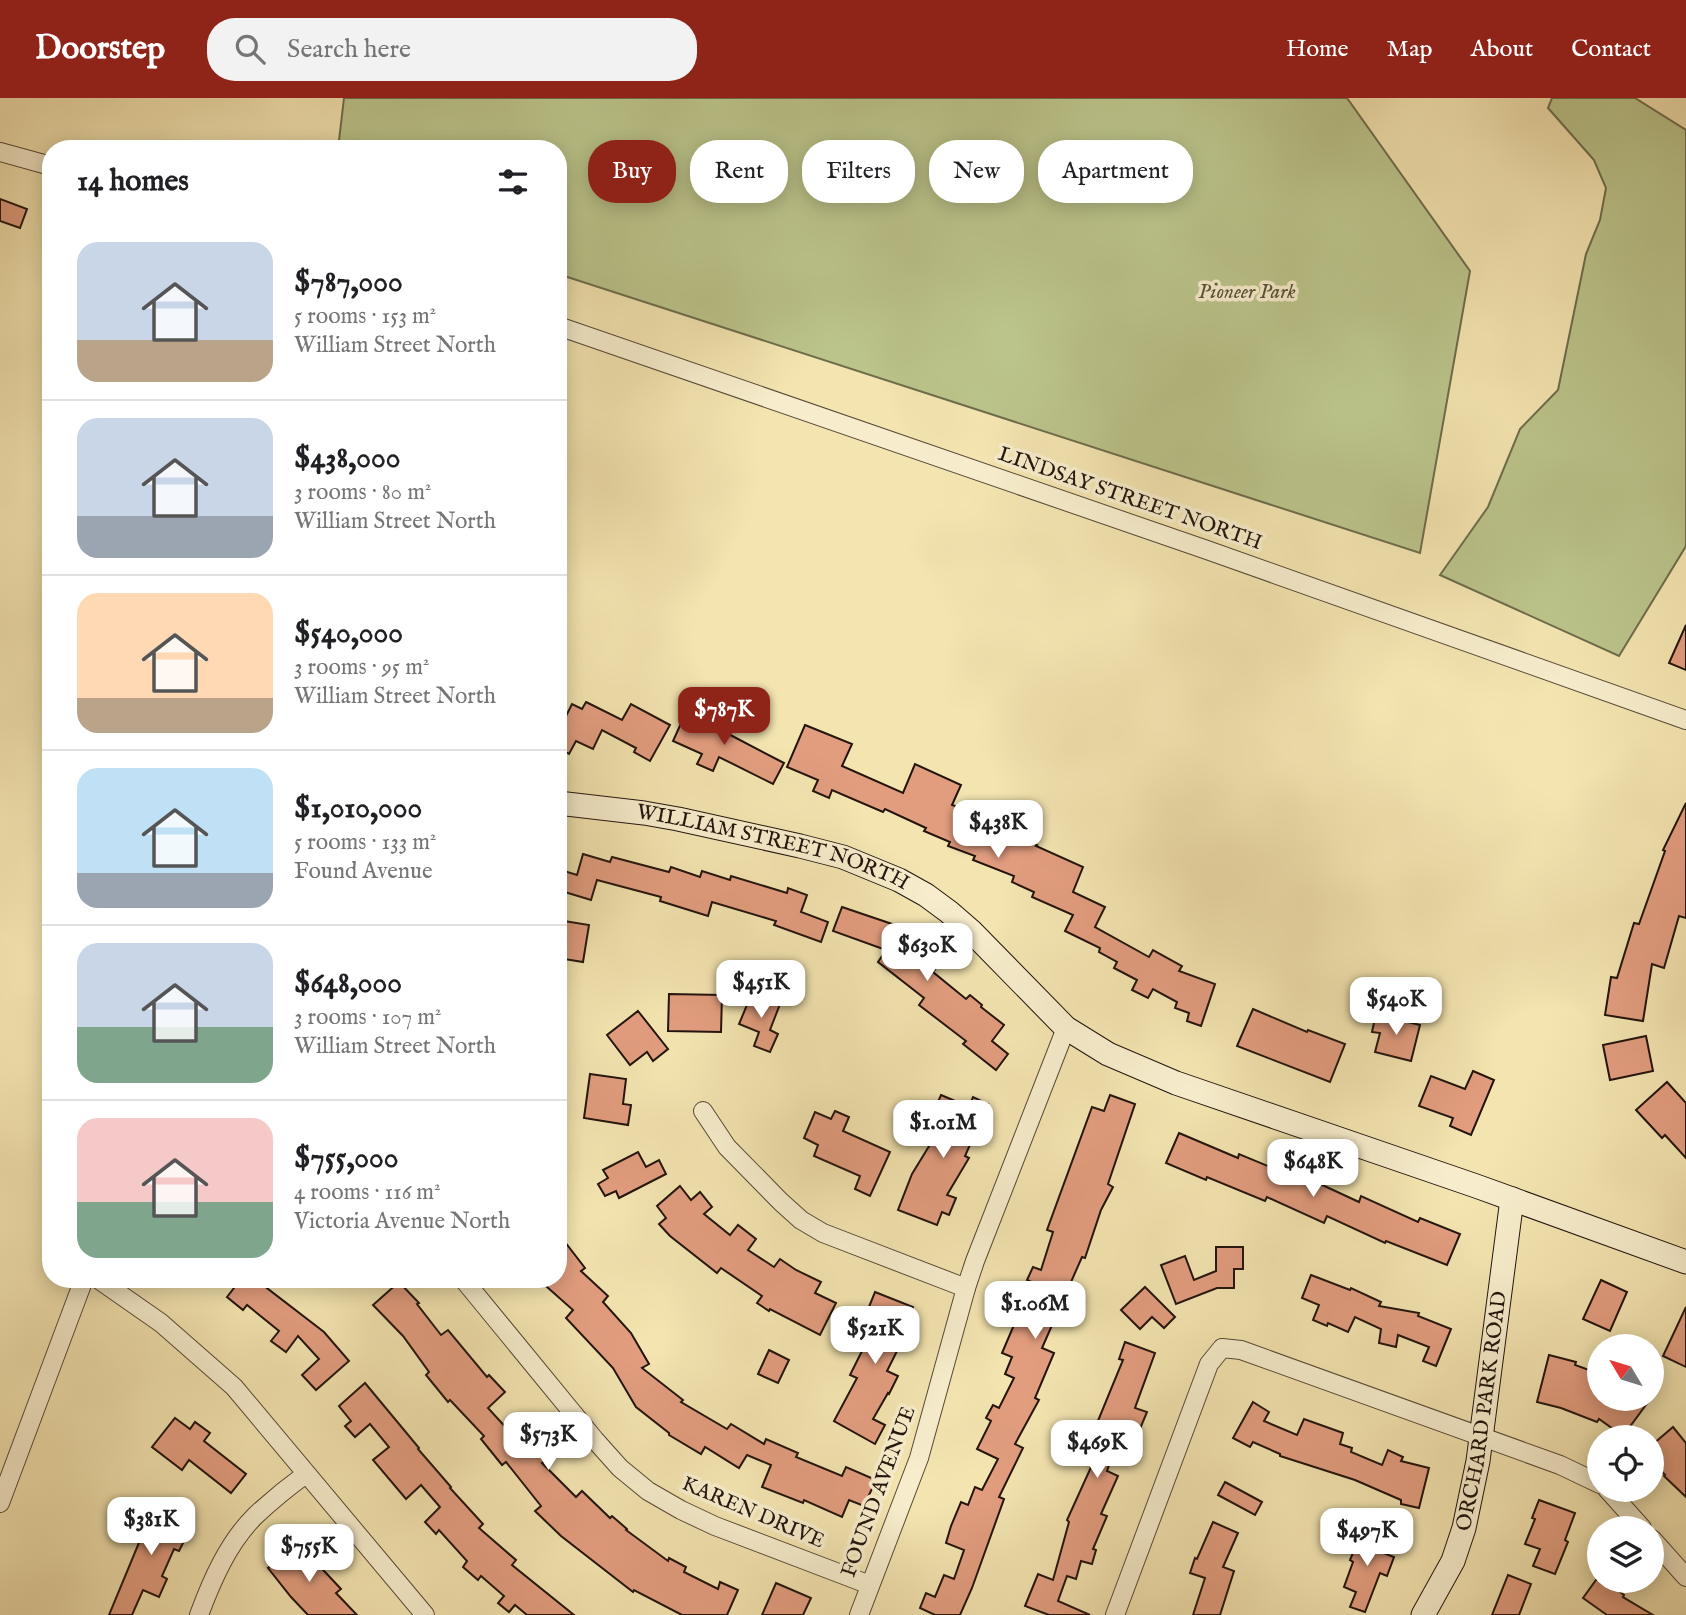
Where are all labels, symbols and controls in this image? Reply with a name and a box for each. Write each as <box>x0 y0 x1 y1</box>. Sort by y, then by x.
search box <box>207 18 697 81</box>
text: Doorstep <box>35 28 165 70</box>
icon: search <box>231 30 269 68</box>
text: Search here <box>287 33 411 66</box>
text: Home <box>1286 34 1349 65</box>
text: Map <box>1387 34 1433 65</box>
text: About <box>1471 34 1533 65</box>
text: Contact <box>1571 34 1651 65</box>
chip: Buy <box>588 140 676 203</box>
chip: Rent <box>690 140 788 203</box>
chip: Filters <box>802 140 915 203</box>
chip: New <box>929 140 1024 203</box>
chip: Apartment <box>1038 140 1193 203</box>
text: 14 homes <box>77 163 189 201</box>
icon: filters <box>494 163 532 201</box>
text: $787,000 <box>294 264 403 302</box>
icon: home <box>133 270 217 354</box>
park label: Pioneer Park <box>1198 279 1296 306</box>
text: 5 rooms · 153 m² <box>294 302 436 331</box>
text: William Street North <box>294 331 496 360</box>
text: $438,000 <box>294 440 400 478</box>
street label: LINDSAY STREET NORTH <box>994 441 1266 557</box>
icon: home <box>133 446 217 530</box>
text: 3 rooms · 80 m² <box>294 478 431 507</box>
text: William Street North <box>294 507 496 536</box>
text: $540,000 <box>294 615 403 653</box>
icon: home <box>133 621 217 705</box>
text: 3 rooms · 95 m² <box>294 653 429 682</box>
text: William Street North <box>294 682 496 711</box>
pin: $787K <box>675 688 773 747</box>
text: $787K <box>694 695 754 724</box>
text: $1,010,000 <box>294 790 422 828</box>
icon: home <box>133 796 217 880</box>
street label: WILLIAM STREET NORTH <box>634 798 914 897</box>
pin: $438K <box>949 800 1047 860</box>
text: $438K <box>969 808 1027 837</box>
text: 5 rooms · 133 m² <box>294 828 437 857</box>
text: Found Avenue <box>294 857 432 886</box>
pin: $630K <box>878 924 976 983</box>
text: $630K <box>898 931 956 960</box>
pin: $451K <box>712 960 810 1020</box>
text: $648,000 <box>294 965 402 1003</box>
text: $451K <box>732 968 790 997</box>
icon: home <box>133 971 217 1055</box>
pin: $540K <box>1347 978 1445 1037</box>
text: $540K <box>1366 985 1426 1014</box>
text: 3 rooms · 107 m² <box>294 1003 442 1032</box>
text: William Street North <box>294 1032 496 1061</box>
pin: $1.01M <box>886 1100 1000 1160</box>
text: $1.01M <box>909 1108 977 1137</box>
text: $755,000 <box>294 1140 399 1178</box>
pin: $648K <box>1264 1140 1362 1199</box>
icon: home <box>133 1146 217 1230</box>
text: $648K <box>1283 1147 1343 1176</box>
text: 4 rooms · 116 m² <box>294 1178 441 1207</box>
text: Victoria Avenue North <box>294 1207 510 1236</box>
pin: $1.06M <box>978 1282 1092 1341</box>
text: $1.06M <box>1001 1289 1069 1318</box>
street label: ORCHARD PARK ROAD <box>1450 1290 1513 1533</box>
pin: $521K <box>826 1306 924 1366</box>
text: $521K <box>847 1314 903 1343</box>
north arrow <box>1587 1334 1664 1410</box>
map controls <box>1587 1334 1664 1593</box>
street label: FOUND AVENUE <box>836 1403 922 1581</box>
pin: $573K <box>499 1412 597 1472</box>
text: $573K <box>519 1420 577 1449</box>
pin: $469K <box>1048 1420 1146 1480</box>
button: locate <box>1587 1425 1664 1502</box>
text: $469K <box>1067 1428 1127 1457</box>
street label: KAREN DRIVE <box>678 1471 828 1555</box>
pin: $381K <box>102 1498 200 1557</box>
text: $381K <box>123 1505 179 1534</box>
pin: $497K <box>1318 1508 1416 1568</box>
text: $497K <box>1336 1516 1398 1545</box>
button: layers <box>1587 1516 1664 1593</box>
pin: $755K <box>260 1524 358 1584</box>
text: $755K <box>281 1532 337 1561</box>

